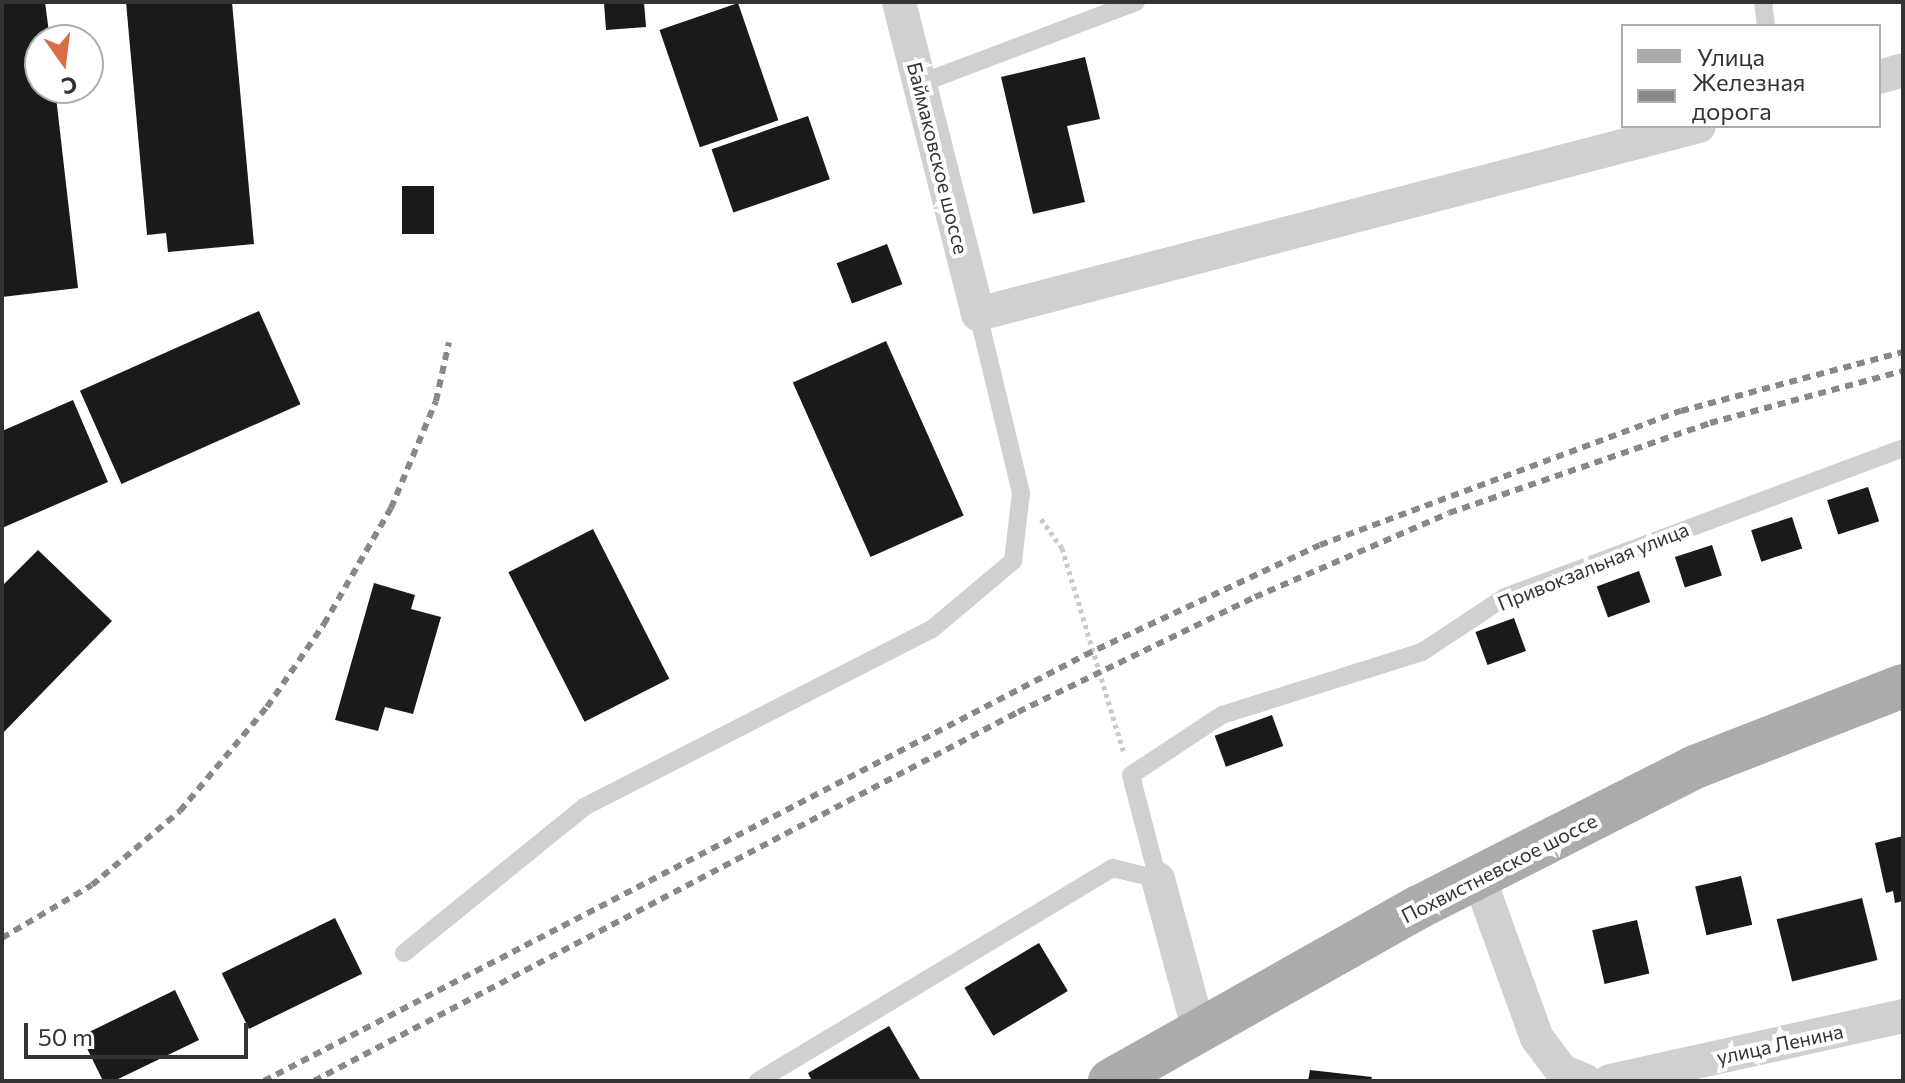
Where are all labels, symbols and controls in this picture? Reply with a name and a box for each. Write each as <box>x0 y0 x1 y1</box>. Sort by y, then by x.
north arrow <box>24 24 104 104</box>
legend <box>1621 24 1881 128</box>
text: Улица <box>1697 42 1765 71</box>
street label: Баймаковское шоссе <box>903 59 973 257</box>
text: Железная дорога <box>1692 67 1805 125</box>
text: С <box>59 71 80 101</box>
street label: Привокзальная улица <box>1494 517 1692 615</box>
street label: Похвистневское шоссе <box>1397 808 1601 928</box>
scale bar <box>28 1007 252 1057</box>
street label: улица Ленина <box>1715 1019 1845 1069</box>
text: 50 m <box>38 1022 93 1051</box>

